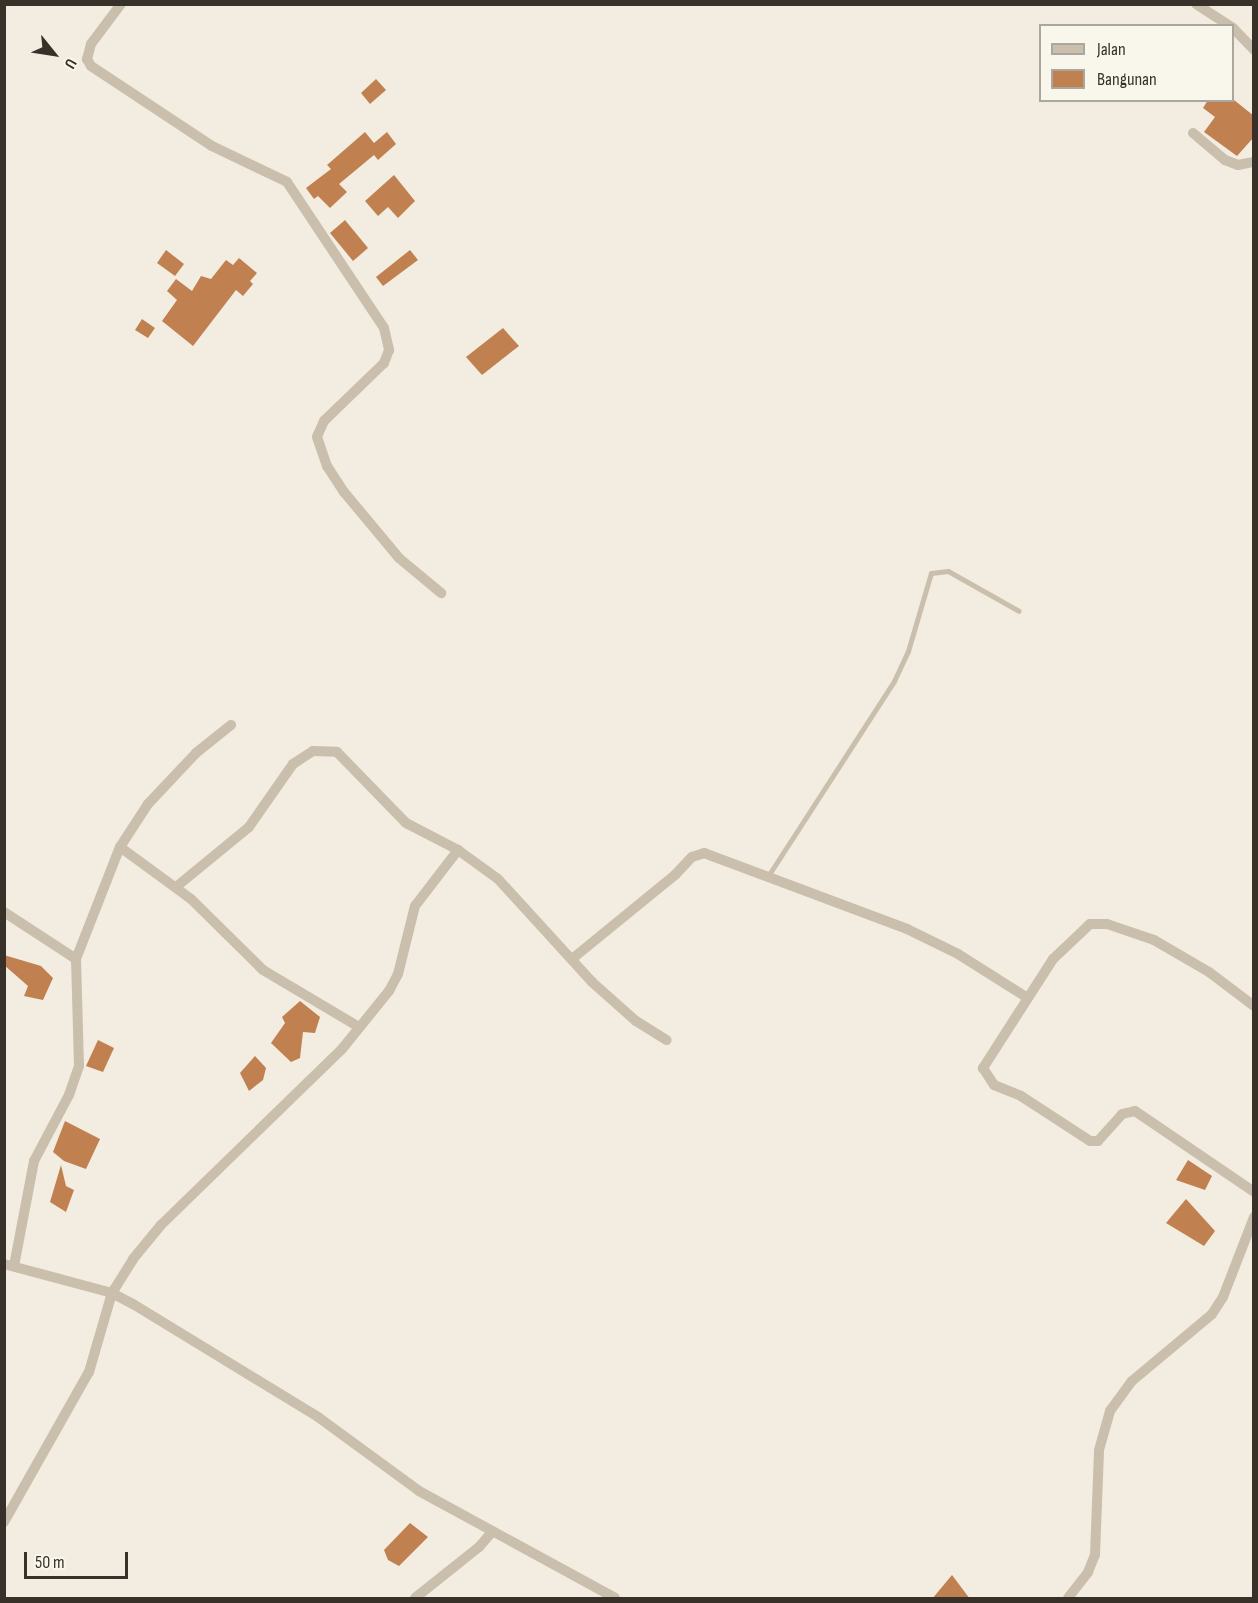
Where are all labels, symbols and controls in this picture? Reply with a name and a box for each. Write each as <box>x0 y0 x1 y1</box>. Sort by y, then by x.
north arrow <box>24 24 84 84</box>
legend <box>1039 24 1234 102</box>
text: Jalan <box>1097 39 1126 60</box>
text: U <box>60 55 80 72</box>
text: Bangunan <box>1097 69 1157 90</box>
scale bar <box>27 1540 130 1578</box>
text: 50 m <box>35 1552 65 1573</box>

